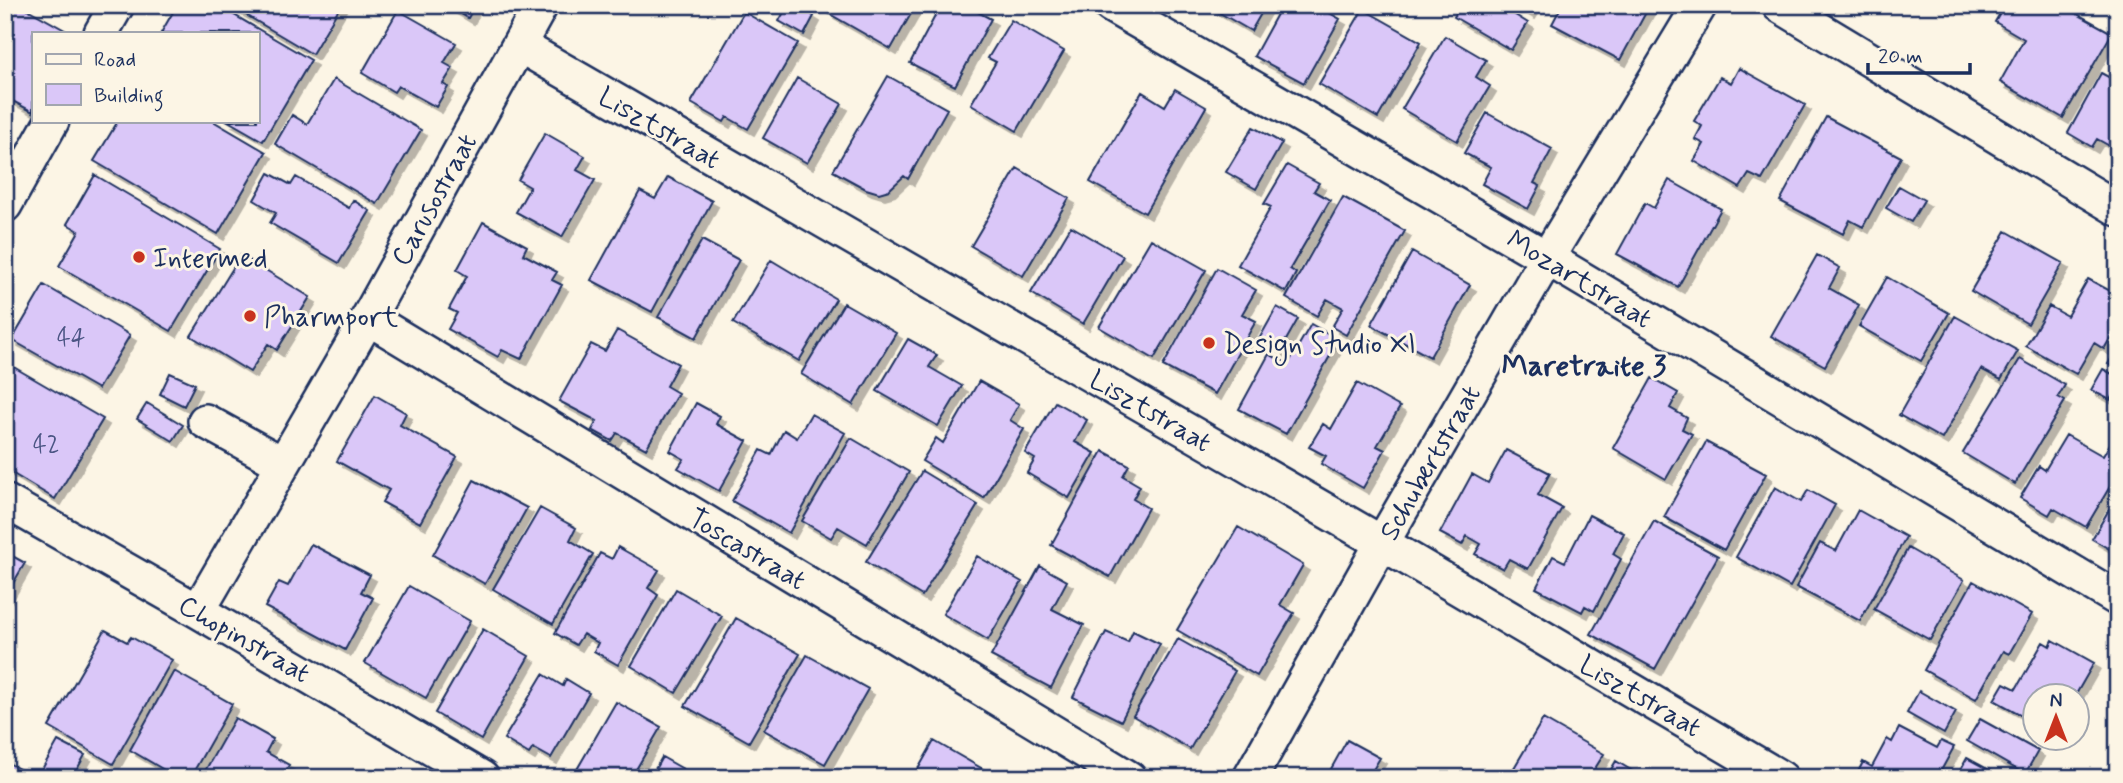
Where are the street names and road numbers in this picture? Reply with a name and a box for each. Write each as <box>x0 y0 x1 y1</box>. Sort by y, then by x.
street label: Lisztstraat <box>591 79 727 179</box>
street label: Carusostraat <box>384 127 487 273</box>
street label: Mozartstraat <box>1499 222 1658 338</box>
street label: Lisztstraat <box>1082 362 1218 462</box>
street label: Schubertstraat <box>1372 379 1491 548</box>
street label: Toscastraat <box>681 500 812 600</box>
street label: Chopinstraat <box>171 588 316 693</box>
street label: Lisztstraat <box>1572 647 1708 747</box>

